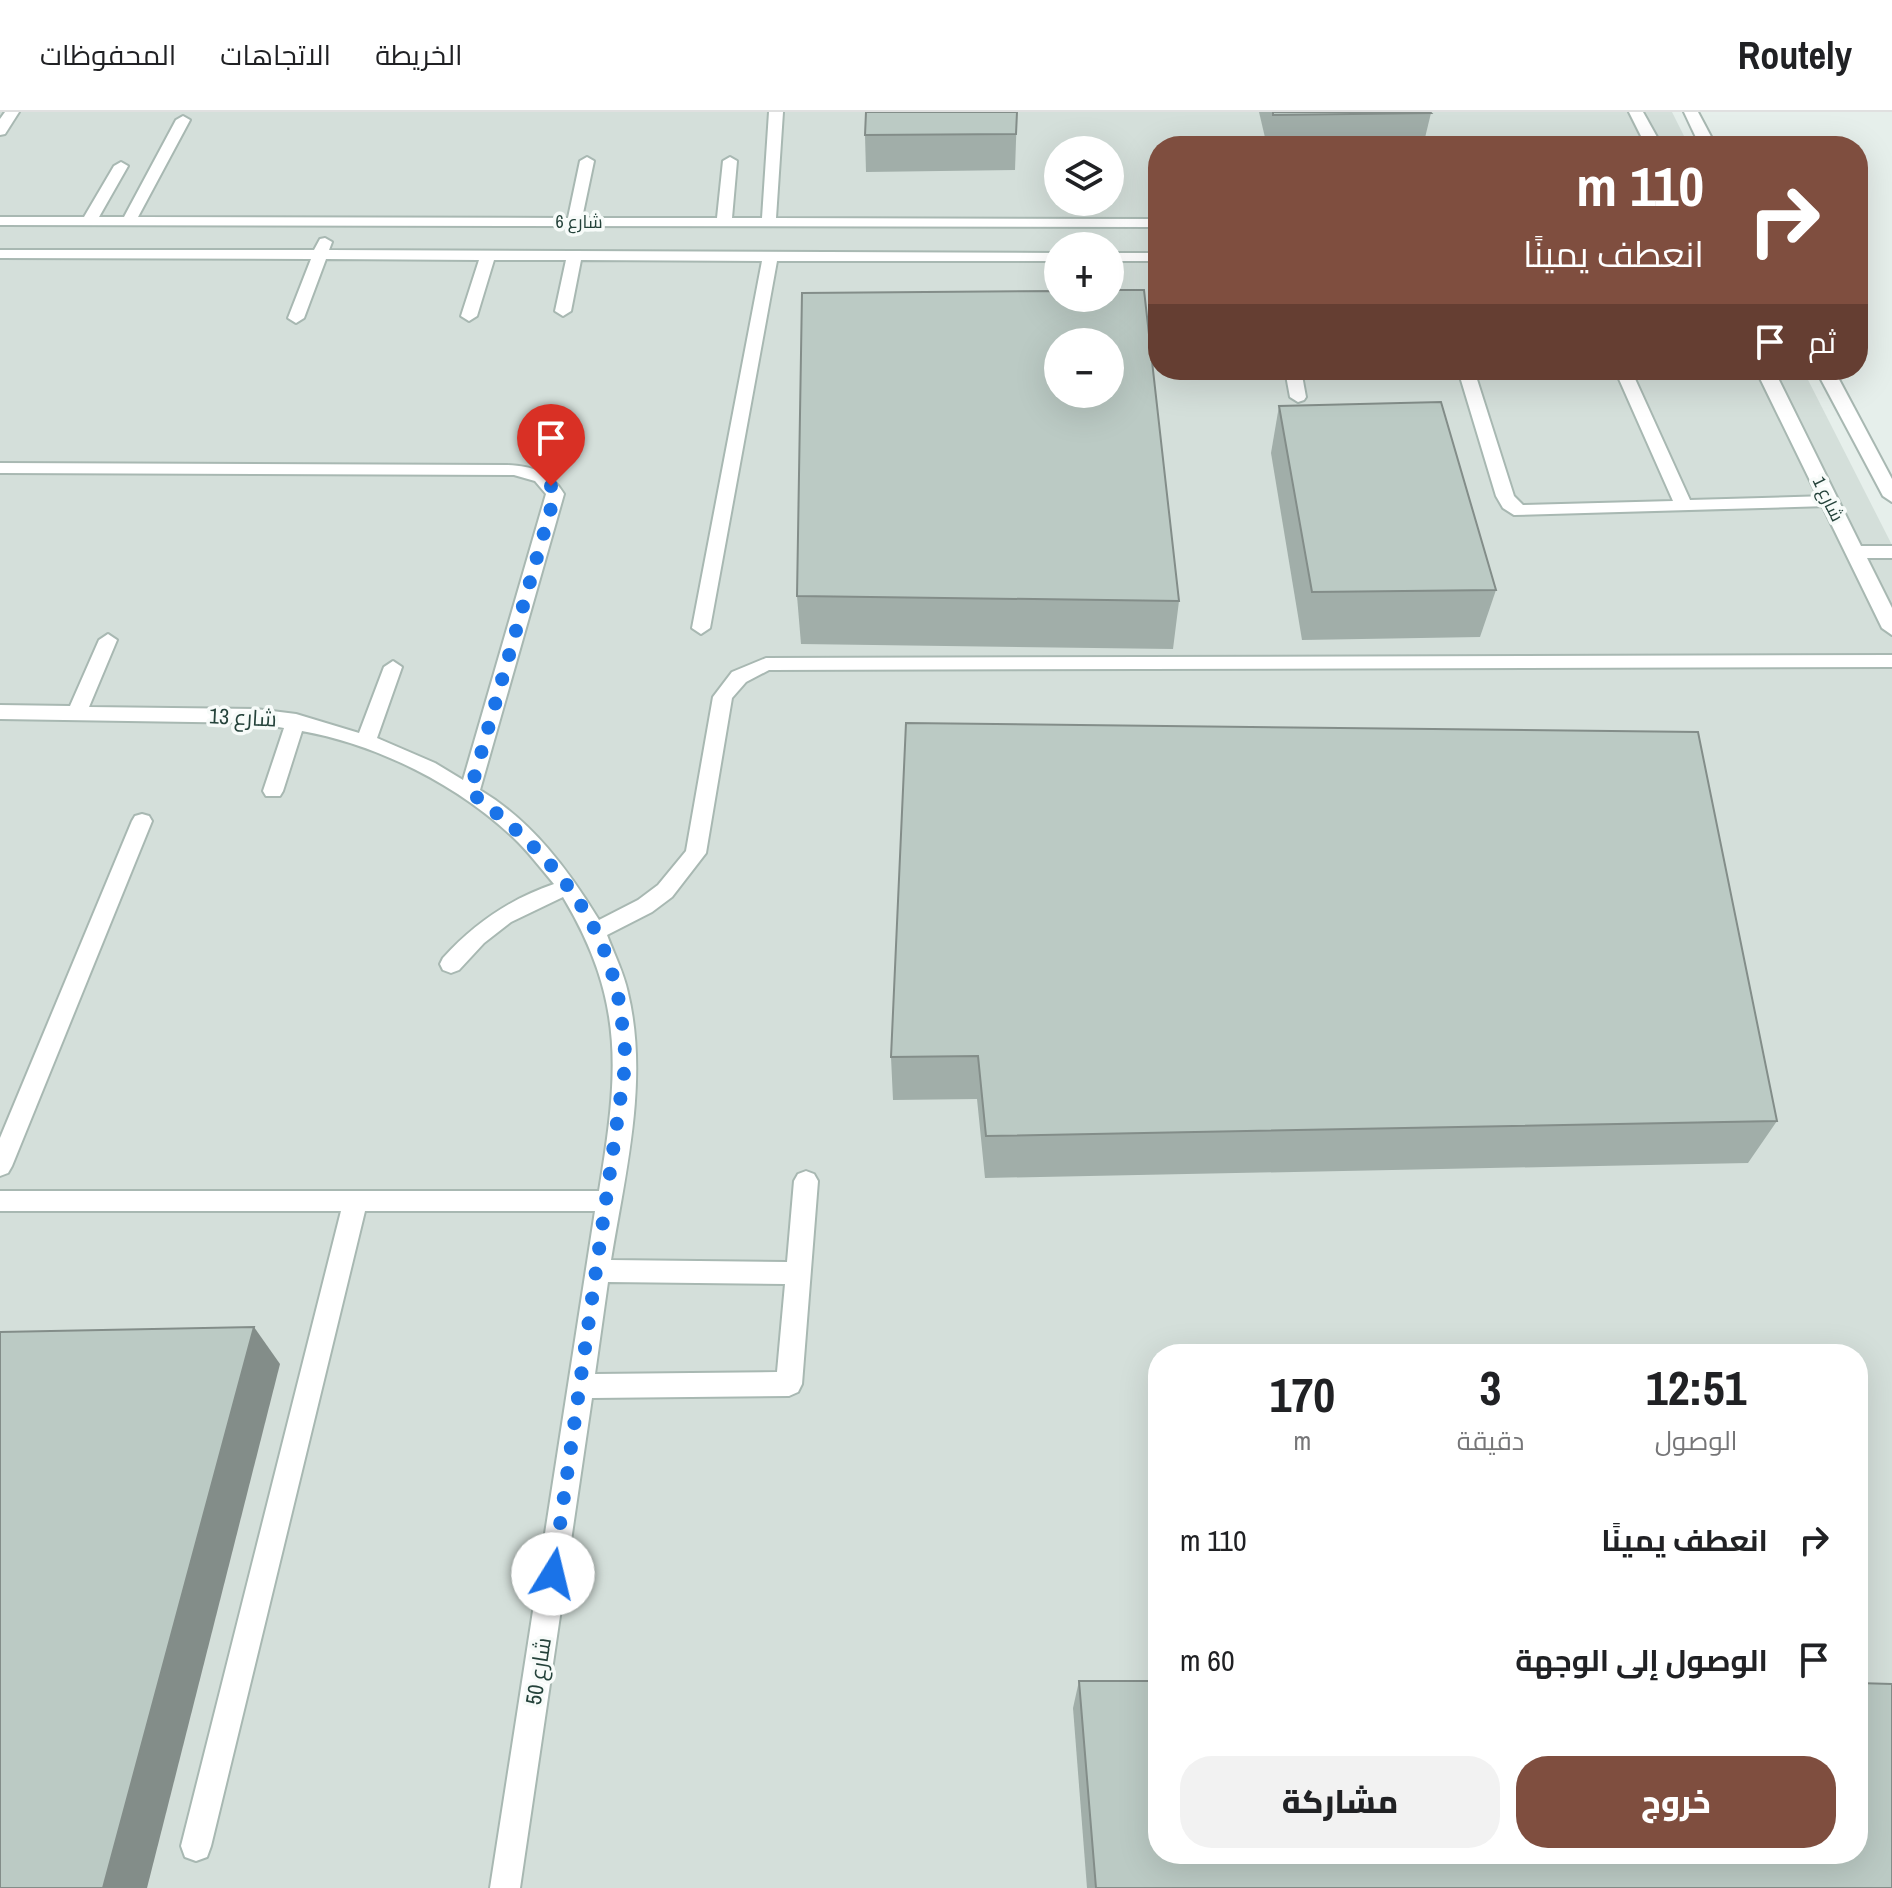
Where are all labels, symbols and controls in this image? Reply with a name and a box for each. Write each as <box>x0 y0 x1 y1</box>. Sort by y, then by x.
text: Routely <box>1738 30 1852 81</box>
text: المحفوظات <box>40 36 176 74</box>
text: الاتجاهات <box>220 36 331 74</box>
text: الخريطة <box>375 36 463 74</box>
map controls <box>1044 136 1124 408</box>
button: layers <box>1044 136 1124 216</box>
text: 110 m <box>1576 148 1704 223</box>
icon: right <box>1732 168 1836 272</box>
street label: شارع 6 <box>555 209 603 234</box>
text: انعطف يمينًا <box>1523 230 1704 278</box>
button: + <box>1044 232 1124 312</box>
icon: arrive <box>1748 320 1792 364</box>
text: ثم <box>1808 322 1836 362</box>
button: − <box>1044 328 1124 408</box>
pin <box>517 404 585 486</box>
icon: arrive <box>529 416 573 460</box>
street label: شارع 1 <box>1807 472 1850 525</box>
street label: شارع 13 <box>208 700 278 734</box>
text: 3 <box>1480 1355 1501 1420</box>
text: 12:51 <box>1646 1355 1747 1420</box>
text: 170 <box>1270 1362 1335 1427</box>
text: m <box>1293 1423 1311 1458</box>
text: دقيقة <box>1457 1423 1524 1458</box>
text: الوصول <box>1655 1423 1738 1458</box>
icon: right <box>1792 1518 1836 1562</box>
text: 110 m <box>1180 1520 1247 1560</box>
text: انعطف يمينًا <box>1601 1520 1768 1560</box>
position arrow <box>511 1532 595 1616</box>
street label: شارع 50 <box>518 1635 558 1707</box>
icon: arrive <box>1792 1638 1836 1682</box>
text: 60 m <box>1180 1640 1235 1680</box>
text: الوصول إلى الوجهة <box>1515 1640 1768 1680</box>
button: مشاركة <box>1180 1756 1500 1848</box>
button: خروج <box>1516 1756 1836 1848</box>

